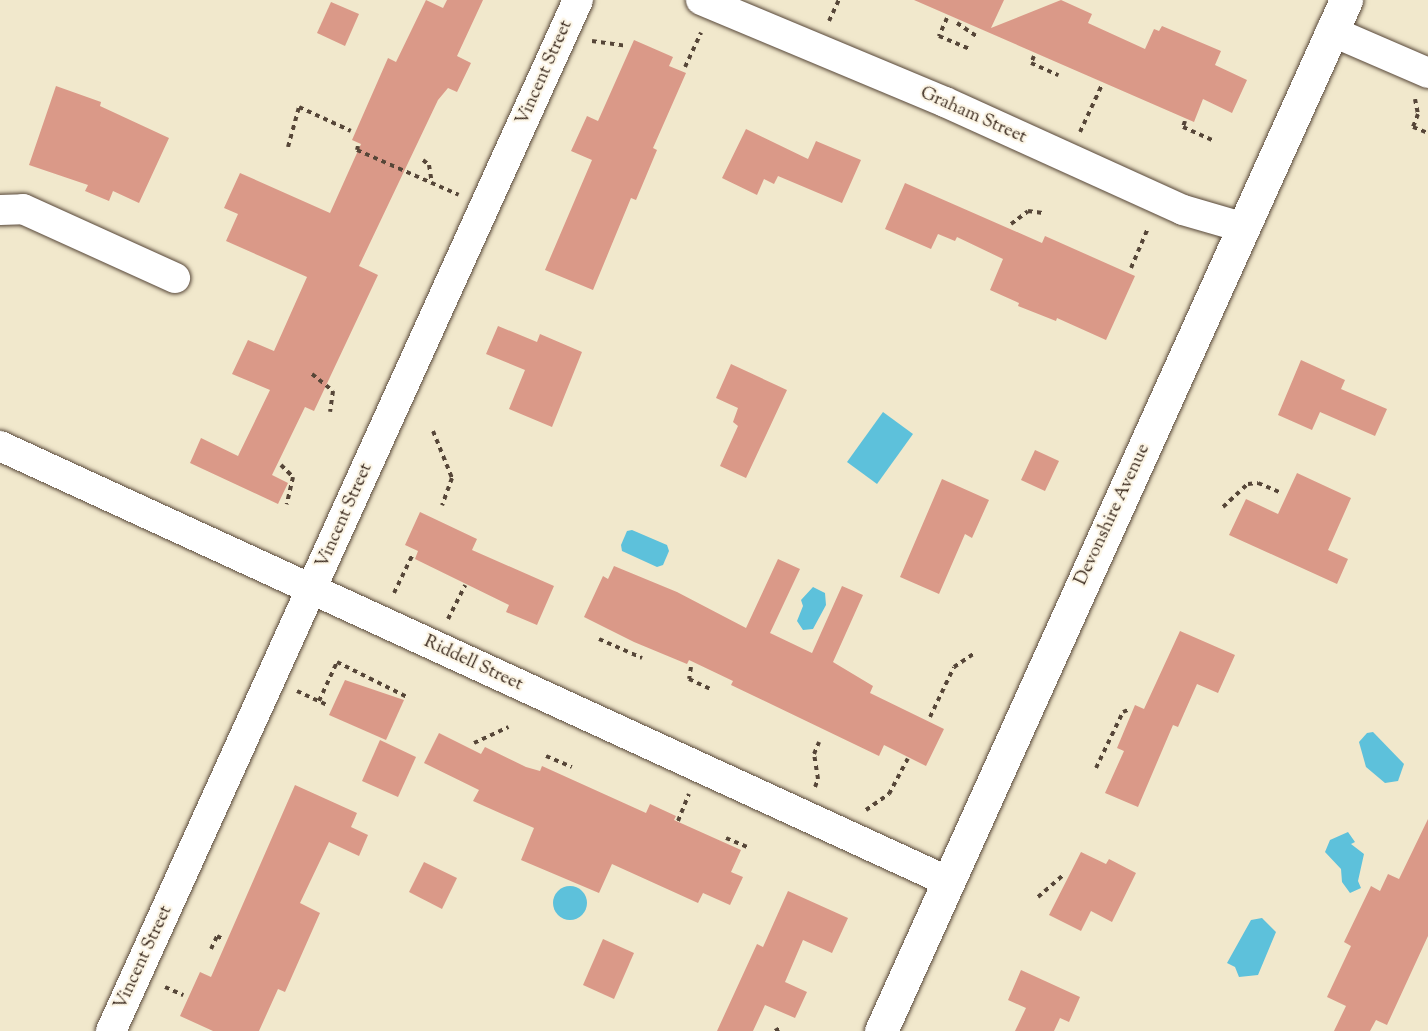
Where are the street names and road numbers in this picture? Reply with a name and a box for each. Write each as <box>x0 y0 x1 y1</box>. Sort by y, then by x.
street label: Vincent Street <box>512 17 578 129</box>
street label: Graham Street <box>917 83 1029 149</box>
street label: Devonshire Avenue <box>1071 441 1155 589</box>
street label: Vincent Street <box>312 460 378 572</box>
street label: Riddell Street <box>420 632 526 696</box>
street label: Vincent Street <box>110 902 178 1014</box>

